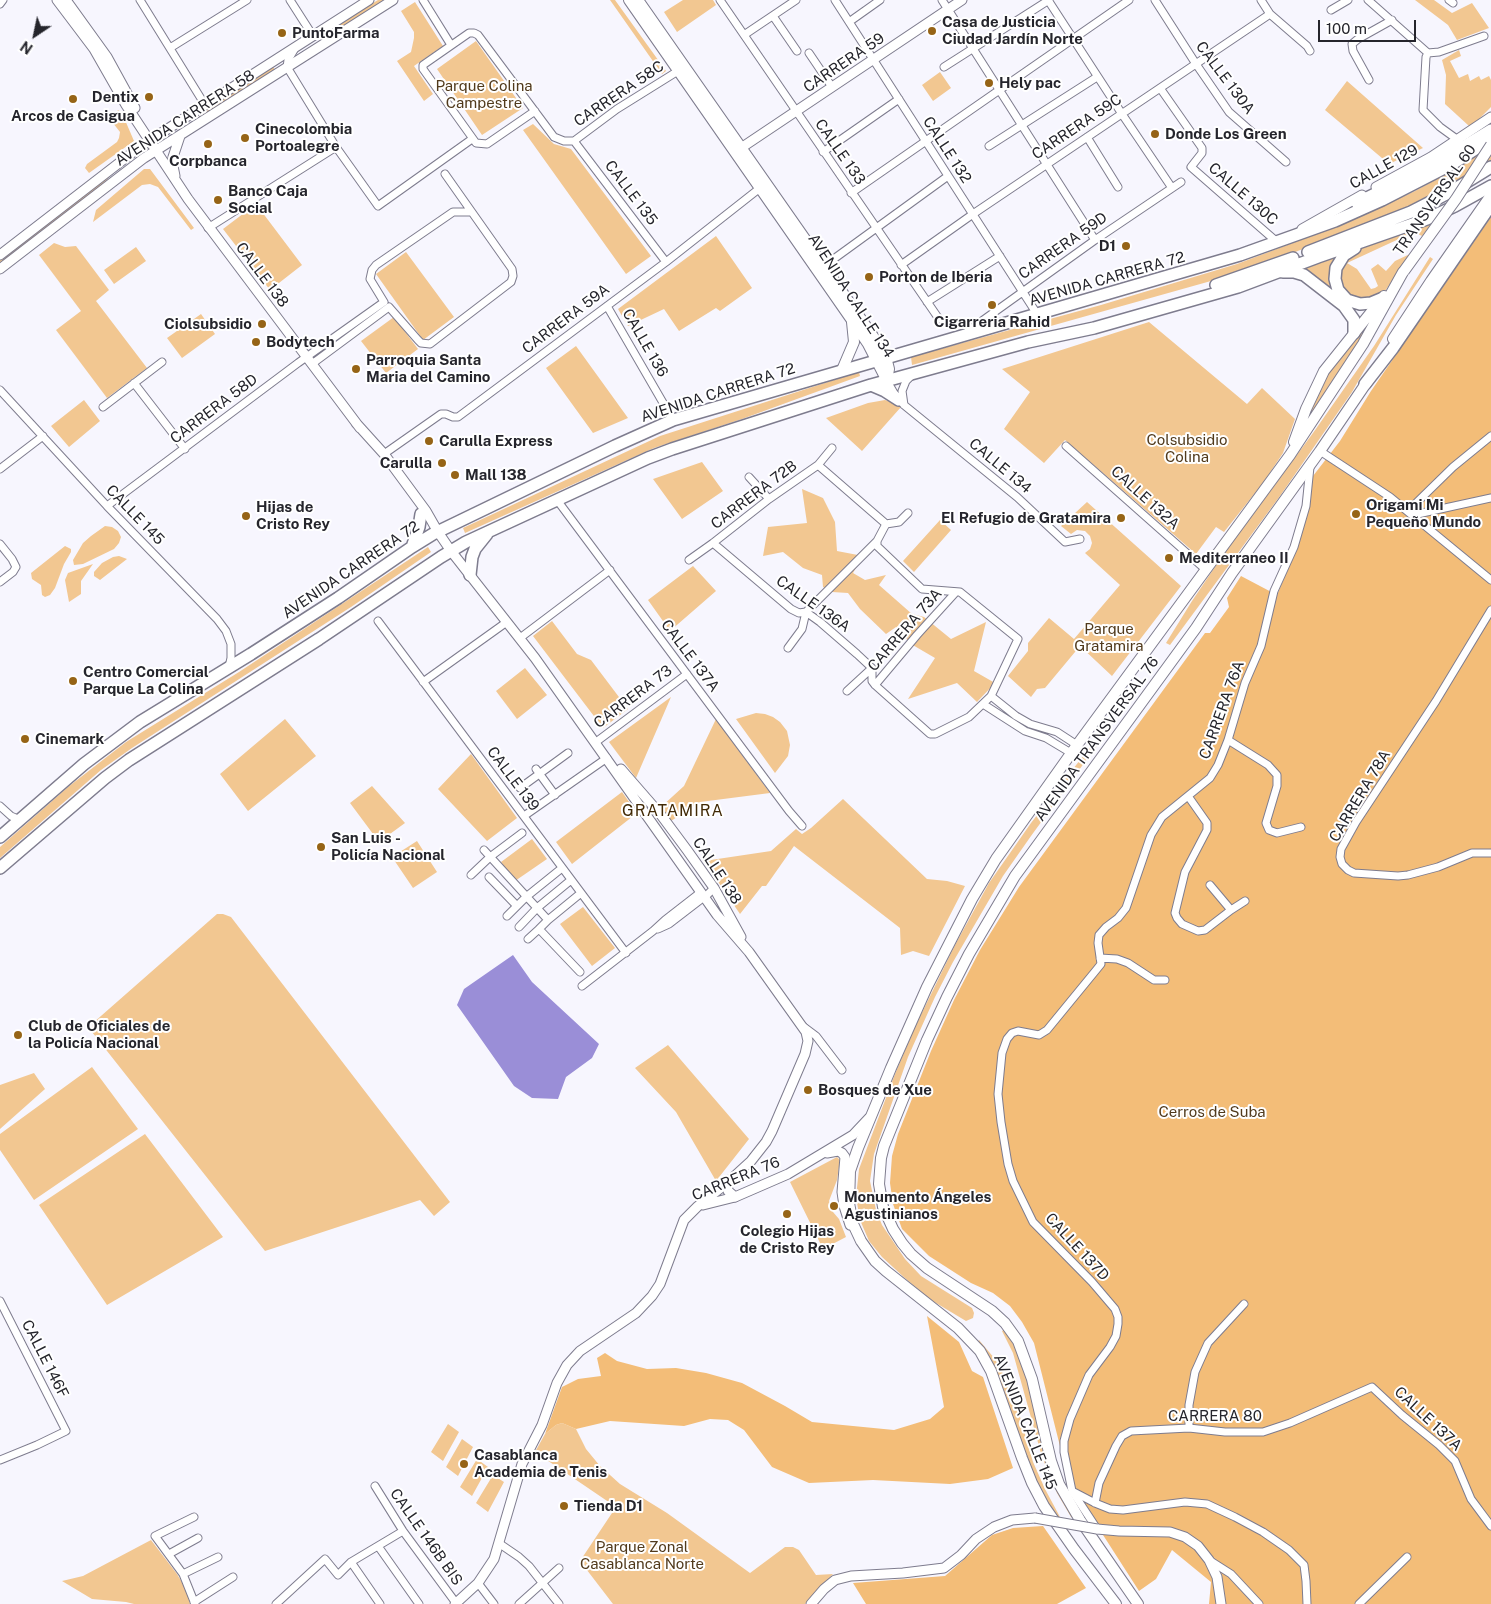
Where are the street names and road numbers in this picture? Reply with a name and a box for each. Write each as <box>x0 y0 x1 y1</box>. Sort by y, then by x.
street label: CARRERA 59 <box>800 29 888 97</box>
street label: CALLE 130A <box>1192 38 1258 118</box>
street label: CARRERA 58C <box>571 57 667 131</box>
street label: AVENIDA CARRERA 58 <box>112 66 258 170</box>
street label: CARRERA 59C <box>1029 90 1125 164</box>
street label: CALLE 132 <box>919 113 975 187</box>
street label: CALLE 133 <box>811 116 869 188</box>
street label: CALLE 129 <box>1347 141 1421 193</box>
street label: TRANSVERSAL 60 <box>1390 141 1480 259</box>
street label: CALLE 135 <box>601 157 661 229</box>
street label: CALLE 130C <box>1205 159 1281 229</box>
street label: CARRERA 59D <box>1015 209 1111 283</box>
street label: AVENIDA CALLE 134 <box>804 231 898 361</box>
street label: CALLE 138 <box>232 239 292 311</box>
street label: AVENIDA CARRERA 72 <box>1027 248 1187 310</box>
street label: CARRERA 59A <box>519 280 613 358</box>
street label: CALLE 136 <box>618 306 672 380</box>
street label: AVENIDA CARRERA 72 <box>639 360 797 426</box>
street label: CARRERA 58D <box>167 370 261 448</box>
street label: CALLE 134 <box>965 435 1035 497</box>
street label: CARRERA 72B <box>707 457 801 533</box>
street label: CALLE 132A <box>1107 462 1183 534</box>
street label: CALLE 145 <box>102 481 168 549</box>
street label: AVENIDA CARRERA 72 <box>279 517 423 623</box>
street label: CALLE 136A <box>772 572 854 636</box>
street label: CARRERA 73A <box>864 585 946 675</box>
street label: CALLE 137A <box>657 616 723 696</box>
street label: AVENIDA TRANSVERSAL 76 <box>1031 653 1163 825</box>
street label: CARRERA 76A <box>1196 658 1248 762</box>
street label: CARRERA 73 <box>590 662 676 732</box>
street label: CALLE 139 <box>483 743 543 815</box>
street label: CARRERA 78A <box>1325 747 1395 845</box>
street label: CALLE 138 <box>689 834 745 908</box>
street label: CARRERA 76 <box>690 1153 782 1205</box>
street label: CALLE 137D <box>1041 1210 1113 1284</box>
street label: CALLE 146F <box>18 1317 72 1401</box>
street label: AVENIDA CALLE 145 <box>990 1352 1060 1492</box>
street label: CALLE 137A <box>1390 1383 1466 1455</box>
street label: CARRERA 80 <box>1168 1407 1262 1425</box>
street label: CALLE 146B BIS <box>386 1485 466 1589</box>

